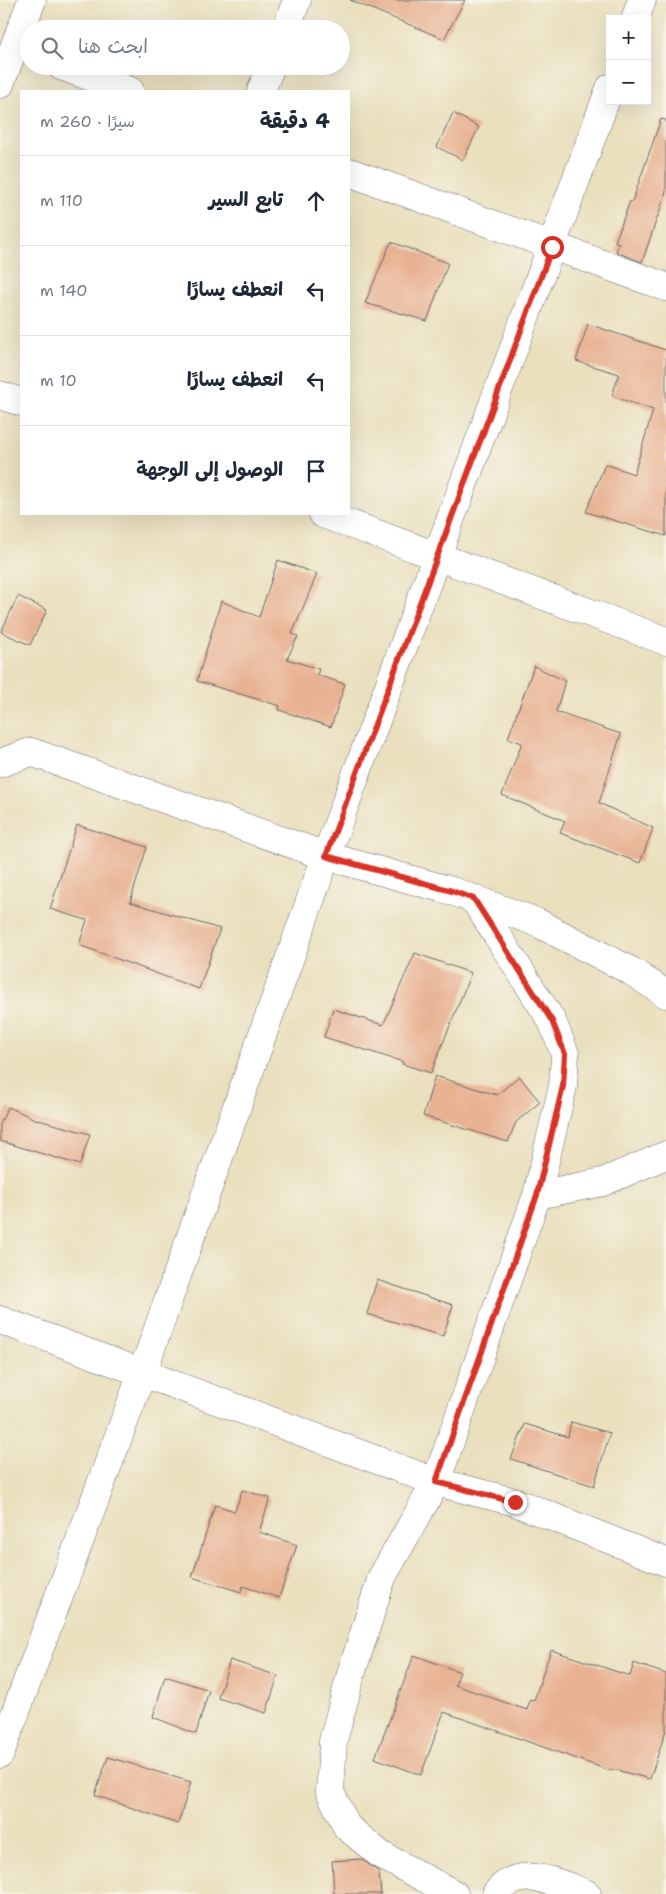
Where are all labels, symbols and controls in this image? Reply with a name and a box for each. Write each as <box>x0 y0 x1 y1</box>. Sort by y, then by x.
map controls <box>606 15 651 105</box>
button: + <box>606 15 651 60</box>
search box <box>20 20 350 75</box>
icon: search <box>38 34 66 62</box>
text: ابحث هنا <box>78 34 148 59</box>
button: − <box>606 60 651 105</box>
text: 4 دقيقة <box>260 107 330 135</box>
text: سيرًا · 260 m <box>40 111 135 132</box>
text: تابع السير <box>209 187 283 212</box>
icon: ahead <box>302 187 330 215</box>
text: 110 m <box>40 190 83 211</box>
route start <box>541 236 564 259</box>
text: انعطف يسارًا <box>187 277 283 302</box>
icon: left <box>302 277 330 305</box>
text: 140 m <box>40 280 88 301</box>
text: انعطف يسارًا <box>187 367 283 392</box>
icon: left <box>302 367 330 395</box>
text: 10 m <box>40 370 77 391</box>
text: الوصول إلى الوجهة <box>136 457 283 482</box>
icon: arrive <box>302 457 330 485</box>
route end <box>504 1491 527 1514</box>

